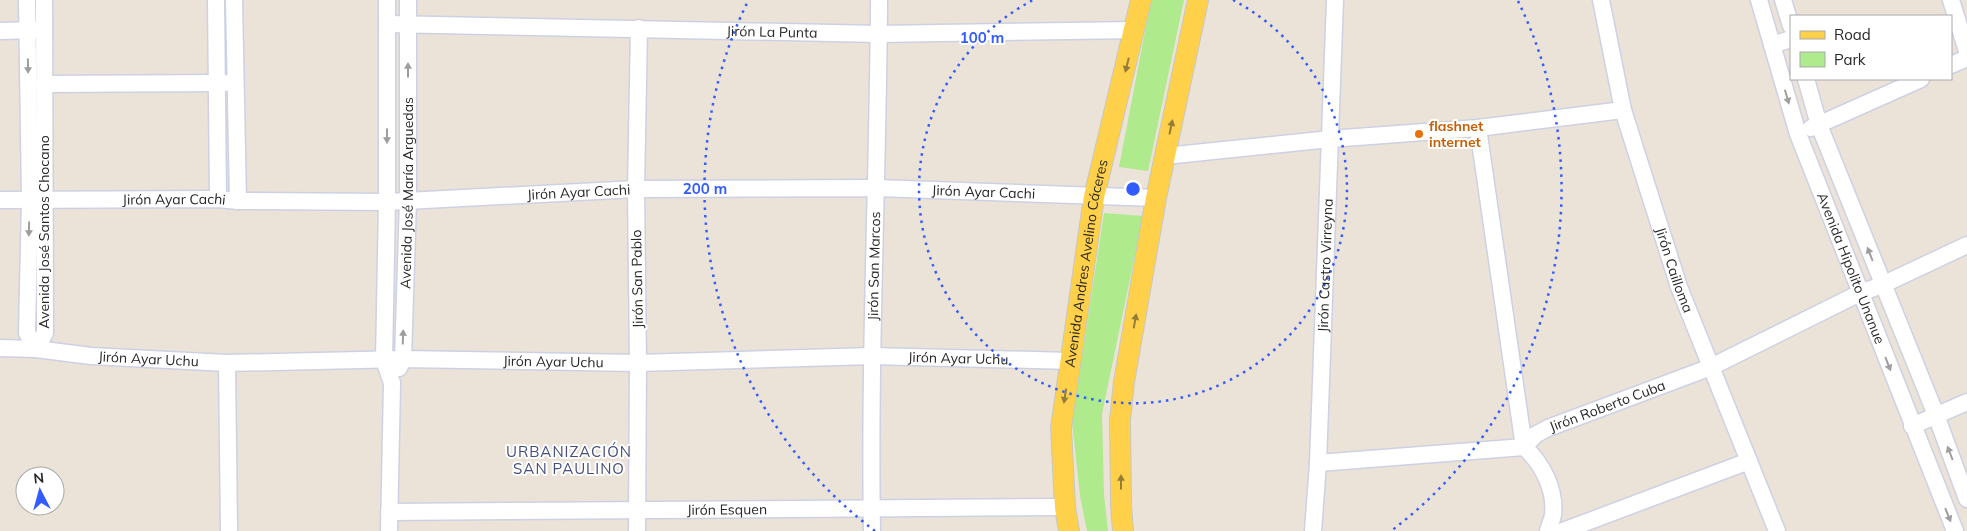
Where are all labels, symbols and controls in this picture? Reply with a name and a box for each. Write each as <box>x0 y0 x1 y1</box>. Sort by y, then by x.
legend <box>1790 15 1952 80</box>
street label: Jirón La Punta <box>726 22 818 42</box>
text: Road <box>1834 25 1871 44</box>
text: 100 m <box>960 28 1004 47</box>
text: Park <box>1834 50 1866 69</box>
one-way arrow <box>1123 57 1131 72</box>
one-way arrow <box>24 58 32 74</box>
one-way arrow <box>404 61 412 77</box>
one-way arrow <box>1784 90 1792 105</box>
street label: Avenida José María Arguedas <box>396 97 417 289</box>
place label: flashnet internet <box>1429 117 1484 151</box>
one-way arrow <box>1167 119 1175 134</box>
one-way arrow <box>383 128 391 144</box>
marker: flashnet internet <box>1413 128 1425 140</box>
street label: Avenida José Santos Chocano <box>35 135 53 329</box>
street label: Avenida Andres Avelino Cáceres <box>1061 157 1112 369</box>
text: 200 m <box>683 179 727 198</box>
street label: Jirón Ayar Cachi <box>527 180 631 204</box>
centre of rings <box>1124 180 1142 198</box>
street label: Jirón Ayar Cachi <box>931 181 1036 203</box>
street label: Jirón Ayar Cachi <box>122 190 227 209</box>
street label: Avenida Hipolito Unanue <box>1813 190 1889 347</box>
street label: Jirón Castro Virreyna <box>1314 198 1337 333</box>
street label: Jirón San Marcos <box>864 211 884 321</box>
one-way arrow <box>25 221 33 237</box>
street label: Jirón Cailloma <box>1652 225 1697 315</box>
street label: Jirón San Pablo <box>627 230 647 328</box>
one-way arrow <box>1866 246 1874 261</box>
one-way arrow <box>1132 313 1140 329</box>
one-way arrow <box>400 329 408 345</box>
street label: Jirón Ayar Uchu <box>98 347 199 371</box>
street label: Jirón Ayar Uchu <box>908 348 1009 368</box>
street label: Jirón Ayar Uchu <box>503 352 604 371</box>
one-way arrow <box>1884 357 1892 372</box>
street label: Jirón Roberto Cuba <box>1547 376 1668 436</box>
one-way arrow <box>1061 388 1069 404</box>
district label: URBANIZACIÓN SAN PAULINO <box>506 442 632 478</box>
one-way arrow <box>1946 446 1953 461</box>
north arrow <box>15 466 65 516</box>
text: N <box>32 469 45 488</box>
one-way arrow <box>1117 474 1125 490</box>
street label: Jirón Esquen <box>687 500 767 519</box>
one-way arrow <box>1944 508 1952 523</box>

